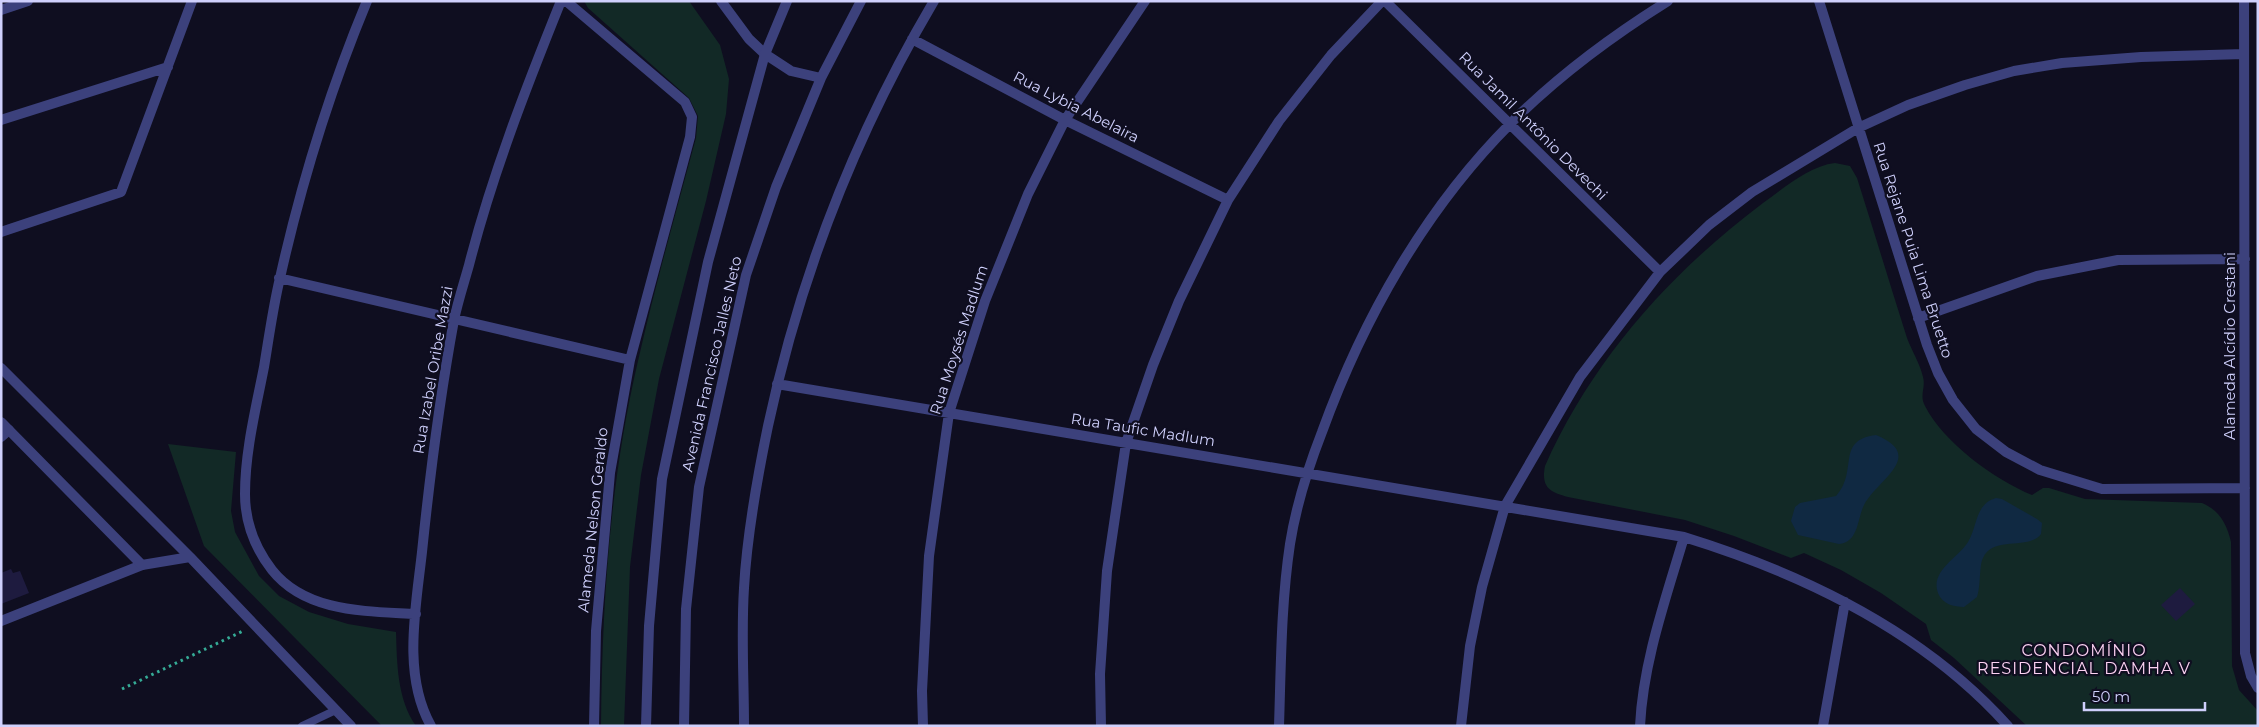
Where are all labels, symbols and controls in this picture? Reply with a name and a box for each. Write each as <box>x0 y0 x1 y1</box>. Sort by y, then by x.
street label: Rua Jamil Antônio Devechi <box>1455 47 1612 204</box>
street label: Rua Lybia Abelaira <box>1010 67 1142 147</box>
street label: Rua Rejane Puia Lima Bruetto <box>1869 139 1957 360</box>
street label: Alameda Alcídio Crestani <box>2220 252 2239 440</box>
street label: Avenida Francisco Jalles Neto <box>677 254 746 474</box>
street label: Rua Moysés Madlum <box>925 263 992 417</box>
street label: Rua Izabel Oribe Mazzi <box>408 284 457 455</box>
street label: Rua Taufic Madlum <box>1070 409 1217 450</box>
street label: Alameda Nelson Geraldo <box>573 426 612 614</box>
district label: CONDOMÍNIO RESIDENCIAL DAMHA V <box>1977 641 2191 678</box>
scale bar <box>2084 680 2205 712</box>
text: 50 m <box>2092 687 2130 706</box>

